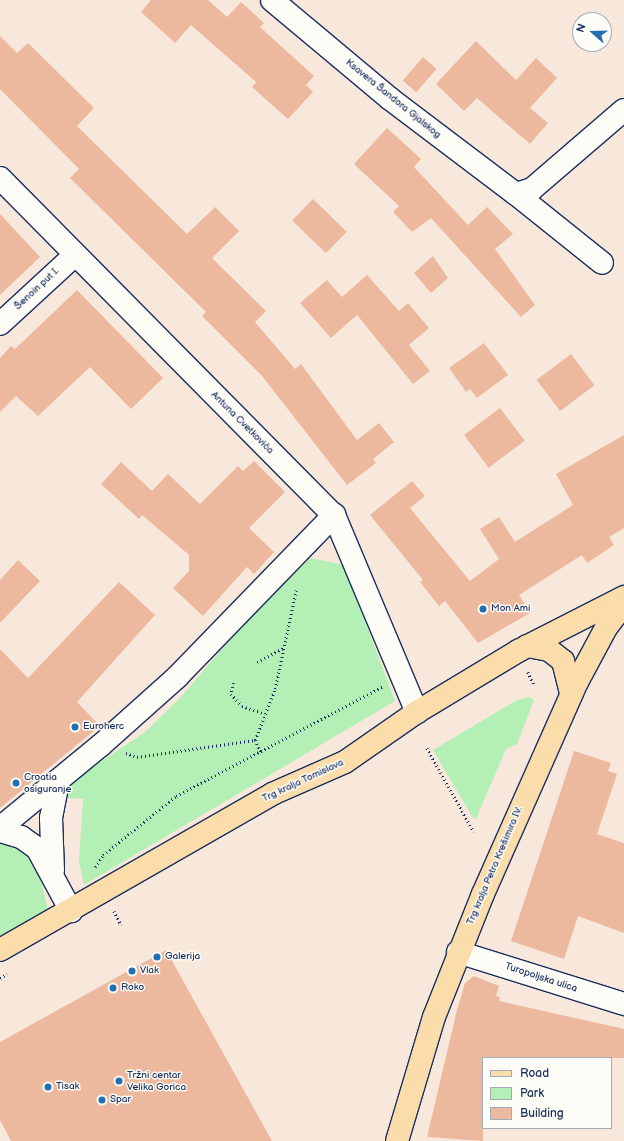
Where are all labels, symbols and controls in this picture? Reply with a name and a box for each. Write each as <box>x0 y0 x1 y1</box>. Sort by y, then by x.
north arrow <box>572 12 612 52</box>
text: N <box>574 22 589 34</box>
street label: Ksavera Šandora Gjalskog <box>343 57 443 141</box>
street label: Šenoin put I. <box>12 265 62 313</box>
street label: Antuna Cvetkovića <box>208 389 276 457</box>
place label: Mon Ami <box>491 603 530 615</box>
marker: Mon Ami <box>478 604 488 614</box>
place label: Euroherc <box>83 721 124 733</box>
marker: Euroherc <box>70 722 80 732</box>
street label: Trg kralja Tomislava <box>260 757 346 805</box>
place label: Croatia osiguranje <box>24 771 71 794</box>
marker: Croatia osiguranje <box>11 778 21 788</box>
street label: Trg kralja Petra Krešimira IV. <box>465 805 525 927</box>
place label: Galerija <box>165 951 200 963</box>
marker: Galerija <box>152 952 162 962</box>
street label: Turopoljska ulica <box>503 961 579 995</box>
place label: Vlak <box>140 965 159 977</box>
marker: Vlak <box>127 966 137 976</box>
place label: Roko <box>121 982 144 994</box>
marker: Roko <box>108 983 118 993</box>
legend <box>482 1057 612 1129</box>
text: Road <box>520 1066 549 1081</box>
place label: Tržni centar Velika Gorica <box>127 1069 186 1092</box>
marker: Tržni centar Velika Gorica <box>114 1076 124 1086</box>
place label: Tisak <box>56 1081 79 1093</box>
marker: Tisak <box>43 1082 53 1092</box>
text: Park <box>520 1086 544 1101</box>
place label: Spar <box>110 1094 131 1106</box>
marker: Spar <box>97 1095 107 1105</box>
text: Building <box>520 1106 564 1121</box>

